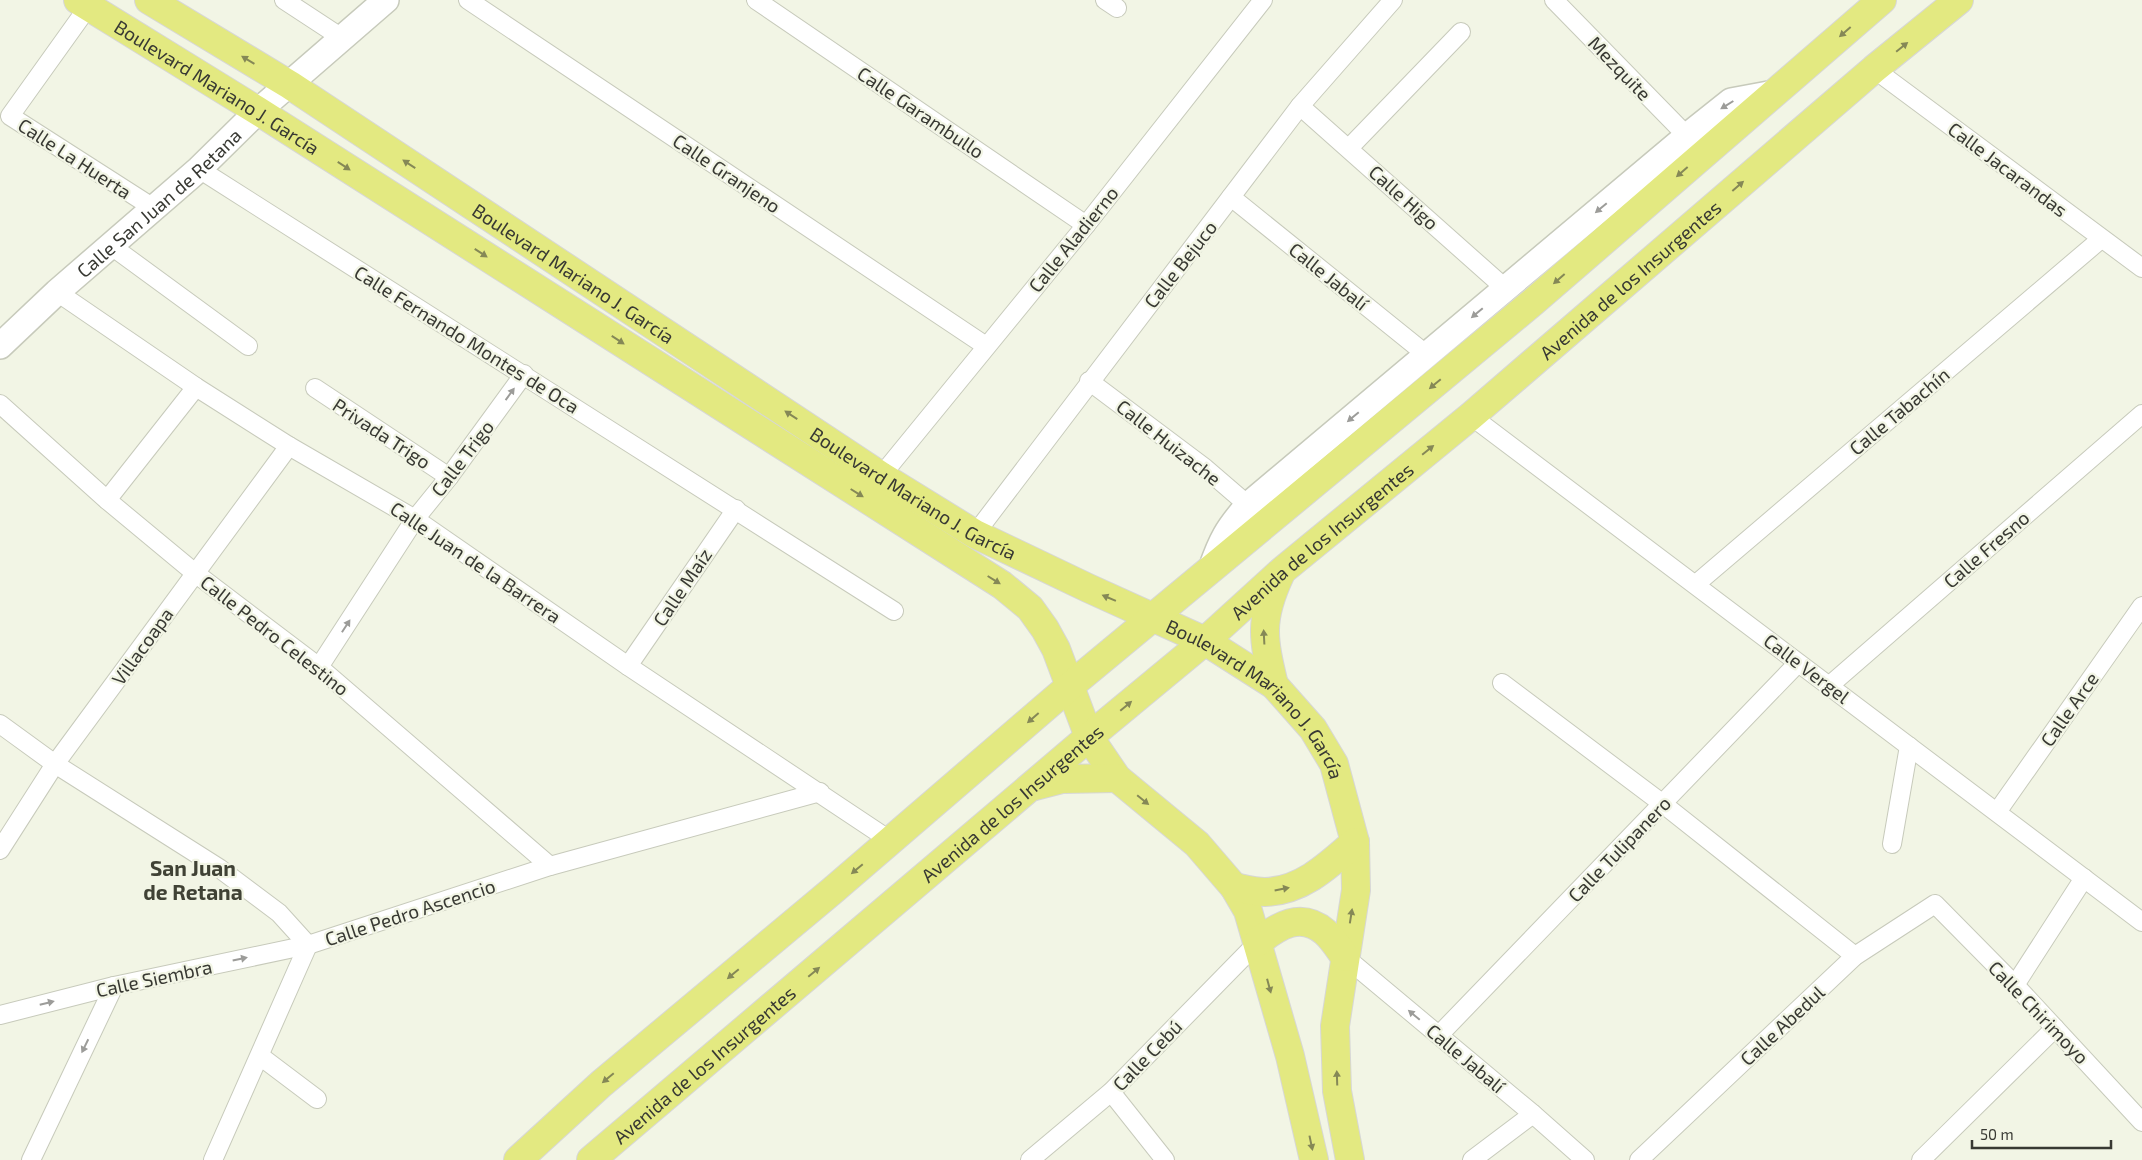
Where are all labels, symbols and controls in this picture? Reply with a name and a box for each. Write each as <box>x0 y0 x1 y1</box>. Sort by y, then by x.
street label: Boulevard Mariano J. García <box>111 14 324 159</box>
one-way arrow <box>1839 26 1851 38</box>
street label: Mezquite <box>1584 31 1656 105</box>
one-way arrow <box>1895 41 1908 52</box>
one-way arrow <box>242 55 255 65</box>
street label: Calle Garambullo <box>853 61 989 163</box>
one-way arrow <box>1720 101 1734 110</box>
street label: Calle La Huerta <box>14 113 136 203</box>
street label: Calle Jacarandas <box>1944 117 2072 221</box>
street label: Calle San Juan de Retana <box>72 123 245 282</box>
street label: Calle Granjeno <box>669 129 785 217</box>
one-way arrow <box>403 159 416 169</box>
street label: Calle Higo <box>1364 160 1444 234</box>
one-way arrow <box>337 161 350 170</box>
one-way arrow <box>1676 166 1688 178</box>
one-way arrow <box>1732 180 1744 192</box>
street label: Calle Aladierno <box>1023 181 1123 297</box>
street label: Avenida de los Insurgentes <box>1535 195 1725 364</box>
street label: Boulevard Mariano J. García <box>469 198 679 348</box>
one-way arrow <box>1596 202 1608 214</box>
street label: Calle Bejuco <box>1139 216 1221 312</box>
street label: Calle Jabalí <box>1285 237 1374 316</box>
one-way arrow <box>474 248 487 258</box>
street label: Calle Fernando Montes de Oca <box>350 260 584 418</box>
one-way arrow <box>1554 273 1566 285</box>
one-way arrow <box>1472 307 1484 319</box>
one-way arrow <box>611 336 624 345</box>
street label: Calle Tabachín <box>1844 362 1954 460</box>
one-way arrow <box>1429 378 1442 389</box>
one-way arrow <box>505 387 515 400</box>
street label: Privada Trigo <box>329 393 435 473</box>
street label: Calle Huizache <box>1112 394 1226 490</box>
one-way arrow <box>784 410 798 420</box>
one-way arrow <box>1346 412 1359 423</box>
street label: Calle Trigo <box>426 415 498 501</box>
street label: Boulevard Mariano J. García <box>806 421 1020 564</box>
one-way arrow <box>1421 445 1434 456</box>
street label: Avenida de los Insurgentes <box>1226 457 1417 624</box>
one-way arrow <box>850 488 863 497</box>
street label: Calle Juan de la Barrera <box>386 496 566 628</box>
street label: Calle Fresno <box>1938 506 2034 592</box>
street label: Calle Maíz <box>648 544 716 630</box>
street label: Calle Pedro Celestino <box>196 570 354 700</box>
one-way arrow <box>987 575 1001 585</box>
one-way arrow <box>1102 593 1116 601</box>
street label: Villacoapa <box>106 603 178 689</box>
street label: Boulevard Mariano J. García <box>1163 614 1349 781</box>
one-way arrow <box>341 619 351 633</box>
street label: Calle Vergel <box>1760 628 1855 708</box>
one-way arrow <box>1260 629 1268 645</box>
street label: Calle Arce <box>2035 668 2103 750</box>
one-way arrow <box>1120 700 1133 711</box>
one-way arrow <box>1027 712 1040 723</box>
street label: Avenida de los Insurgentes <box>916 719 1107 886</box>
street label: Calle Tulipanero <box>1563 791 1675 907</box>
one-way arrow <box>1136 794 1149 805</box>
district label: San Juan de Retana <box>143 855 243 904</box>
one-way arrow <box>851 864 864 875</box>
street label: Calle Pedro Ascencio <box>322 874 498 950</box>
one-way arrow <box>1275 884 1291 892</box>
one-way arrow <box>1348 908 1356 924</box>
street label: Calle Siembra <box>94 954 214 1002</box>
one-way arrow <box>232 955 248 963</box>
street label: Calle Chirimoyo <box>1984 956 2094 1068</box>
one-way arrow <box>807 966 820 977</box>
one-way arrow <box>727 968 739 980</box>
one-way arrow <box>1265 979 1273 994</box>
street label: Avenida de los Insurgentes <box>608 980 800 1148</box>
street label: Calle Abedul <box>1735 980 1829 1070</box>
one-way arrow <box>40 999 55 1007</box>
one-way arrow <box>1408 1010 1420 1021</box>
street label: Calle Cebú <box>1108 1015 1186 1095</box>
street label: Calle Jabalí <box>1422 1019 1511 1098</box>
one-way arrow <box>81 1039 89 1053</box>
one-way arrow <box>1332 1069 1340 1085</box>
one-way arrow <box>602 1073 615 1084</box>
scale bar <box>1972 1118 2111 1150</box>
text: 50 m <box>1980 1125 2014 1143</box>
one-way arrow <box>1307 1136 1315 1151</box>

